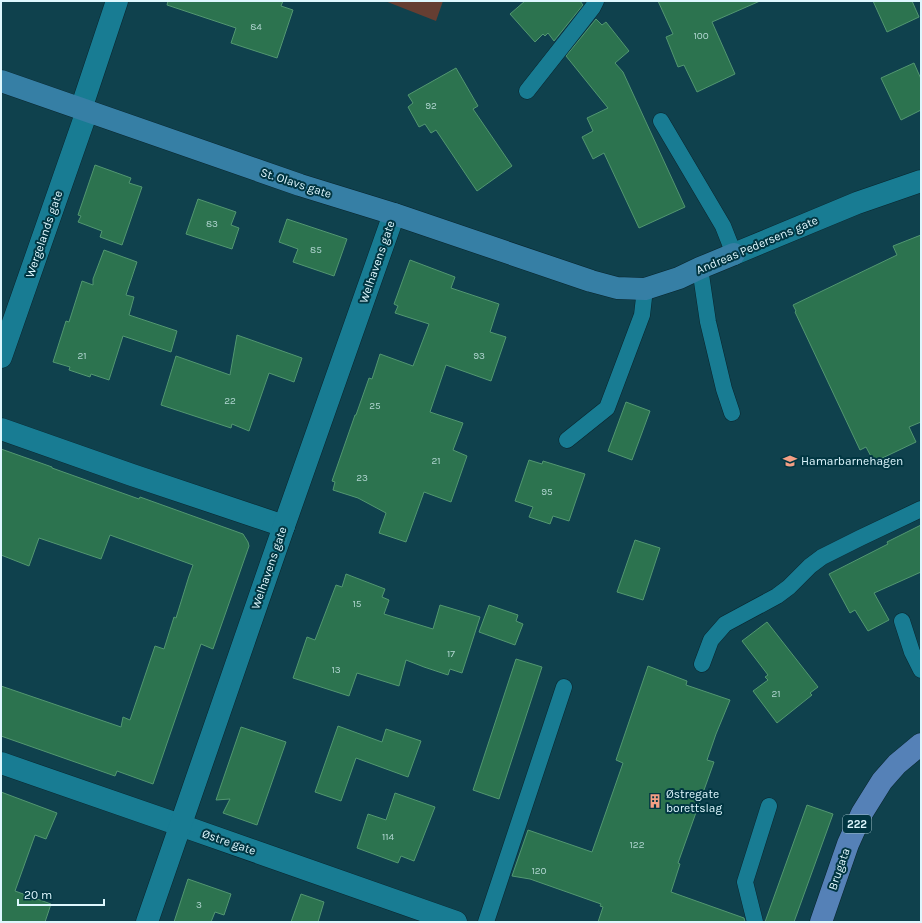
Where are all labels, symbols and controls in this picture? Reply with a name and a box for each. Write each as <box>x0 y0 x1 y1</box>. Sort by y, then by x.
house number: 84 <box>250 21 262 33</box>
house number: 100 <box>693 30 709 42</box>
house number: 92 <box>425 100 437 112</box>
street label: St. Olavs gate <box>259 165 333 201</box>
street label: Wergelands gate <box>23 189 65 279</box>
street label: Andreas Pedersens gate <box>694 213 820 277</box>
house number: 83 <box>206 218 218 230</box>
street label: Welhavens gate <box>356 219 398 305</box>
house number: 85 <box>310 244 322 256</box>
house number: 21 <box>77 350 87 362</box>
house number: 93 <box>473 350 485 362</box>
house number: 22 <box>224 395 236 407</box>
house number: 25 <box>369 400 381 412</box>
school or university icon: Hamarbarnehagen <box>782 453 798 469</box>
place label: Hamarbarnehagen <box>801 454 903 468</box>
house number: 21 <box>431 455 441 467</box>
house number: 23 <box>356 472 368 484</box>
house number: 95 <box>541 486 553 498</box>
street label: Welhavens gate <box>248 525 290 611</box>
house number: 15 <box>353 598 362 610</box>
house number: 17 <box>447 648 455 660</box>
house number: 13 <box>331 664 341 676</box>
house number: 21 <box>771 688 781 700</box>
place label: Østregate borettslag <box>666 787 722 815</box>
building icon: Østregate borettslag <box>647 793 663 809</box>
road number: 222 <box>843 815 871 833</box>
street label: Østre gate <box>200 826 258 858</box>
house number: 114 <box>382 831 395 843</box>
house number: 122 <box>630 839 645 851</box>
street label: Brugata <box>825 846 853 892</box>
house number: 120 <box>531 865 547 877</box>
scale bar <box>18 881 104 907</box>
text: 20 m <box>24 888 52 902</box>
house number: 3 <box>196 899 202 911</box>

